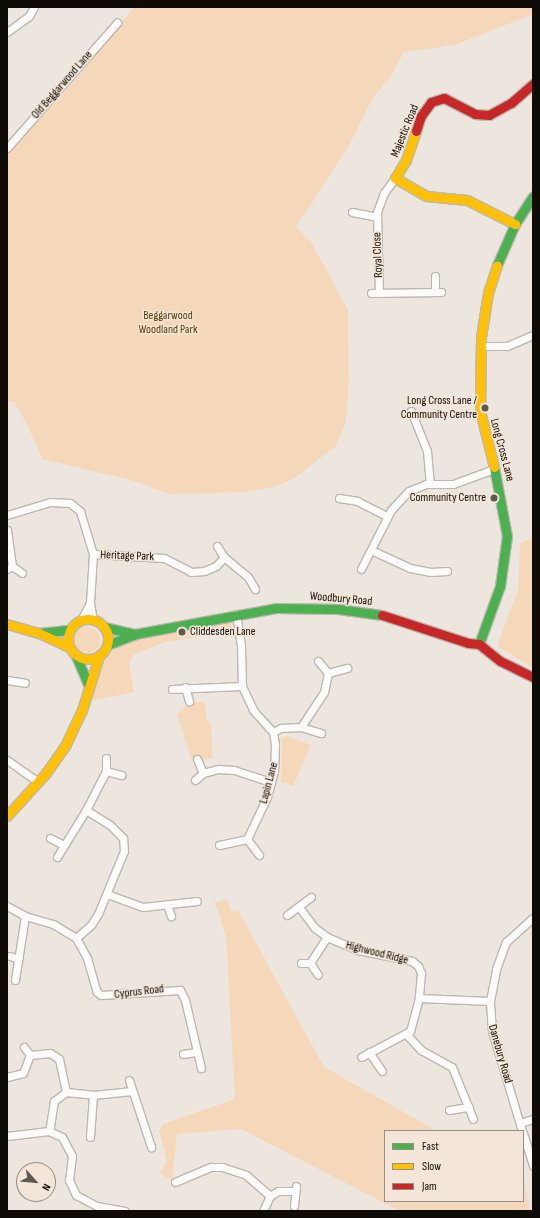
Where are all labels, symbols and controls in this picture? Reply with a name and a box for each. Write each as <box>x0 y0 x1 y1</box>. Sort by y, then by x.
street label: Old Beggarwood Lane <box>29 48 95 122</box>
street label: Majestic Road <box>388 103 422 159</box>
street label: Royal Close <box>370 232 386 278</box>
park label: Beggarwood Woodland Park <box>138 309 198 337</box>
place label: Long Cross Lane / Community Centre <box>401 394 477 422</box>
marker: Long Cross Lane / Community Centre <box>480 403 490 413</box>
street label: Long Cross Lane <box>487 417 517 483</box>
place label: Community Centre <box>410 491 486 505</box>
marker: Community Centre <box>489 493 499 503</box>
street label: Heritage Park <box>100 548 154 564</box>
street label: Woodbury Road <box>309 589 373 609</box>
place label: Cliddesden Lane <box>190 625 256 639</box>
marker: Cliddesden Lane <box>177 627 187 637</box>
street label: Lapin Lane <box>257 761 281 805</box>
street label: Highwood Ridge <box>344 938 410 968</box>
street label: Cyprus Road <box>113 982 165 1002</box>
street label: Danebury Road <box>485 1023 515 1085</box>
legend <box>384 1130 524 1202</box>
text: Fast <box>422 1139 439 1154</box>
text: Slow <box>422 1159 441 1174</box>
north arrow <box>16 1162 56 1202</box>
text: Jam <box>422 1179 437 1194</box>
text: N <box>39 1182 53 1193</box>

